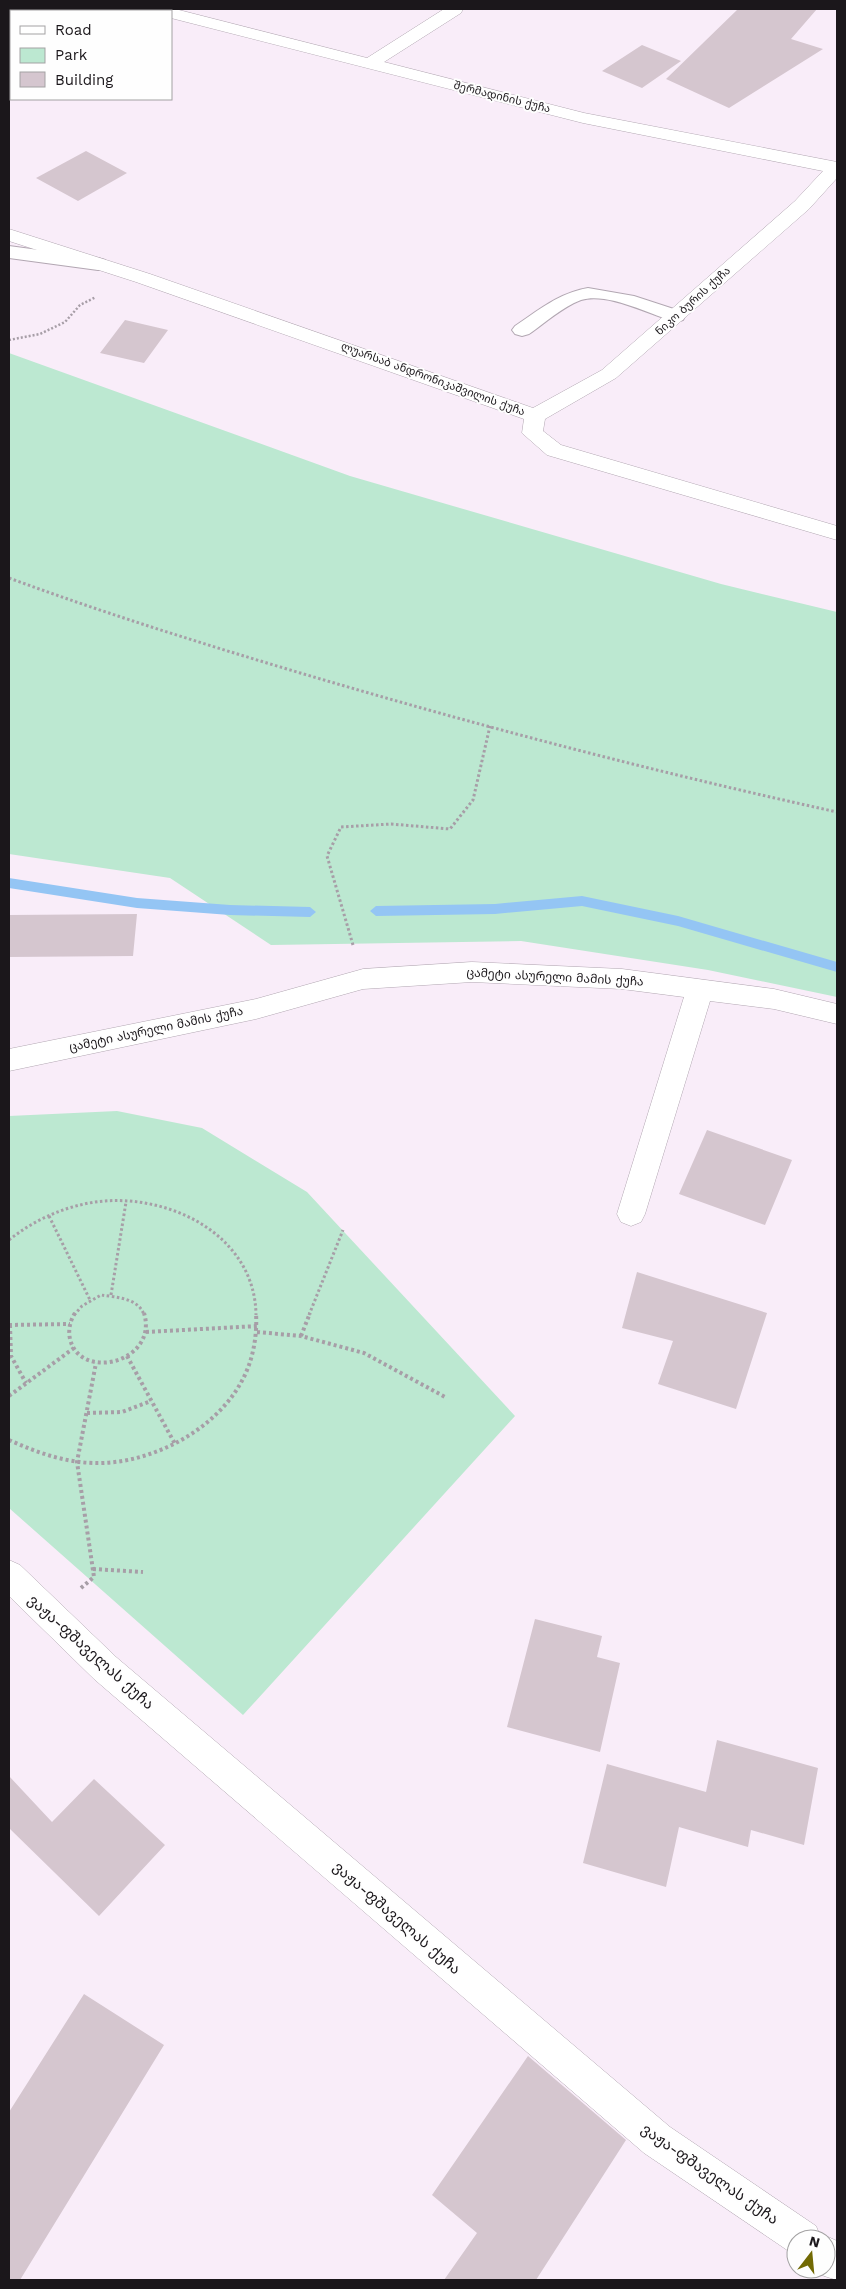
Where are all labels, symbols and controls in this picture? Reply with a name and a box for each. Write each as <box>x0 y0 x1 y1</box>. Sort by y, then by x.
legend <box>10 10 172 100</box>
text: Road <box>55 21 92 39</box>
text: Park <box>55 46 88 64</box>
text: Building <box>55 71 113 89</box>
street label: შერმადინის ქუჩა <box>452 79 552 115</box>
street label: ნიკო ბურის ქუჩა <box>653 264 733 338</box>
street label: ლუარსაბ ანდრონიკაშვილის ქუჩა <box>339 340 527 418</box>
street label: ცამეტი ასურელი მამის ქუჩა <box>466 965 644 990</box>
street label: ცამეტი ასურელი მამის ქუჩა <box>68 1004 244 1055</box>
street label: ვაჟა-ფშაველას ქუჩა <box>24 1591 158 1713</box>
street label: ვაჟა-ფშაველას ქუჩა <box>330 1858 464 1978</box>
street label: ვაჟა-ფშაველას ქუჩა <box>638 2120 782 2228</box>
north arrow <box>786 2229 836 2279</box>
text: N <box>807 2232 822 2251</box>

